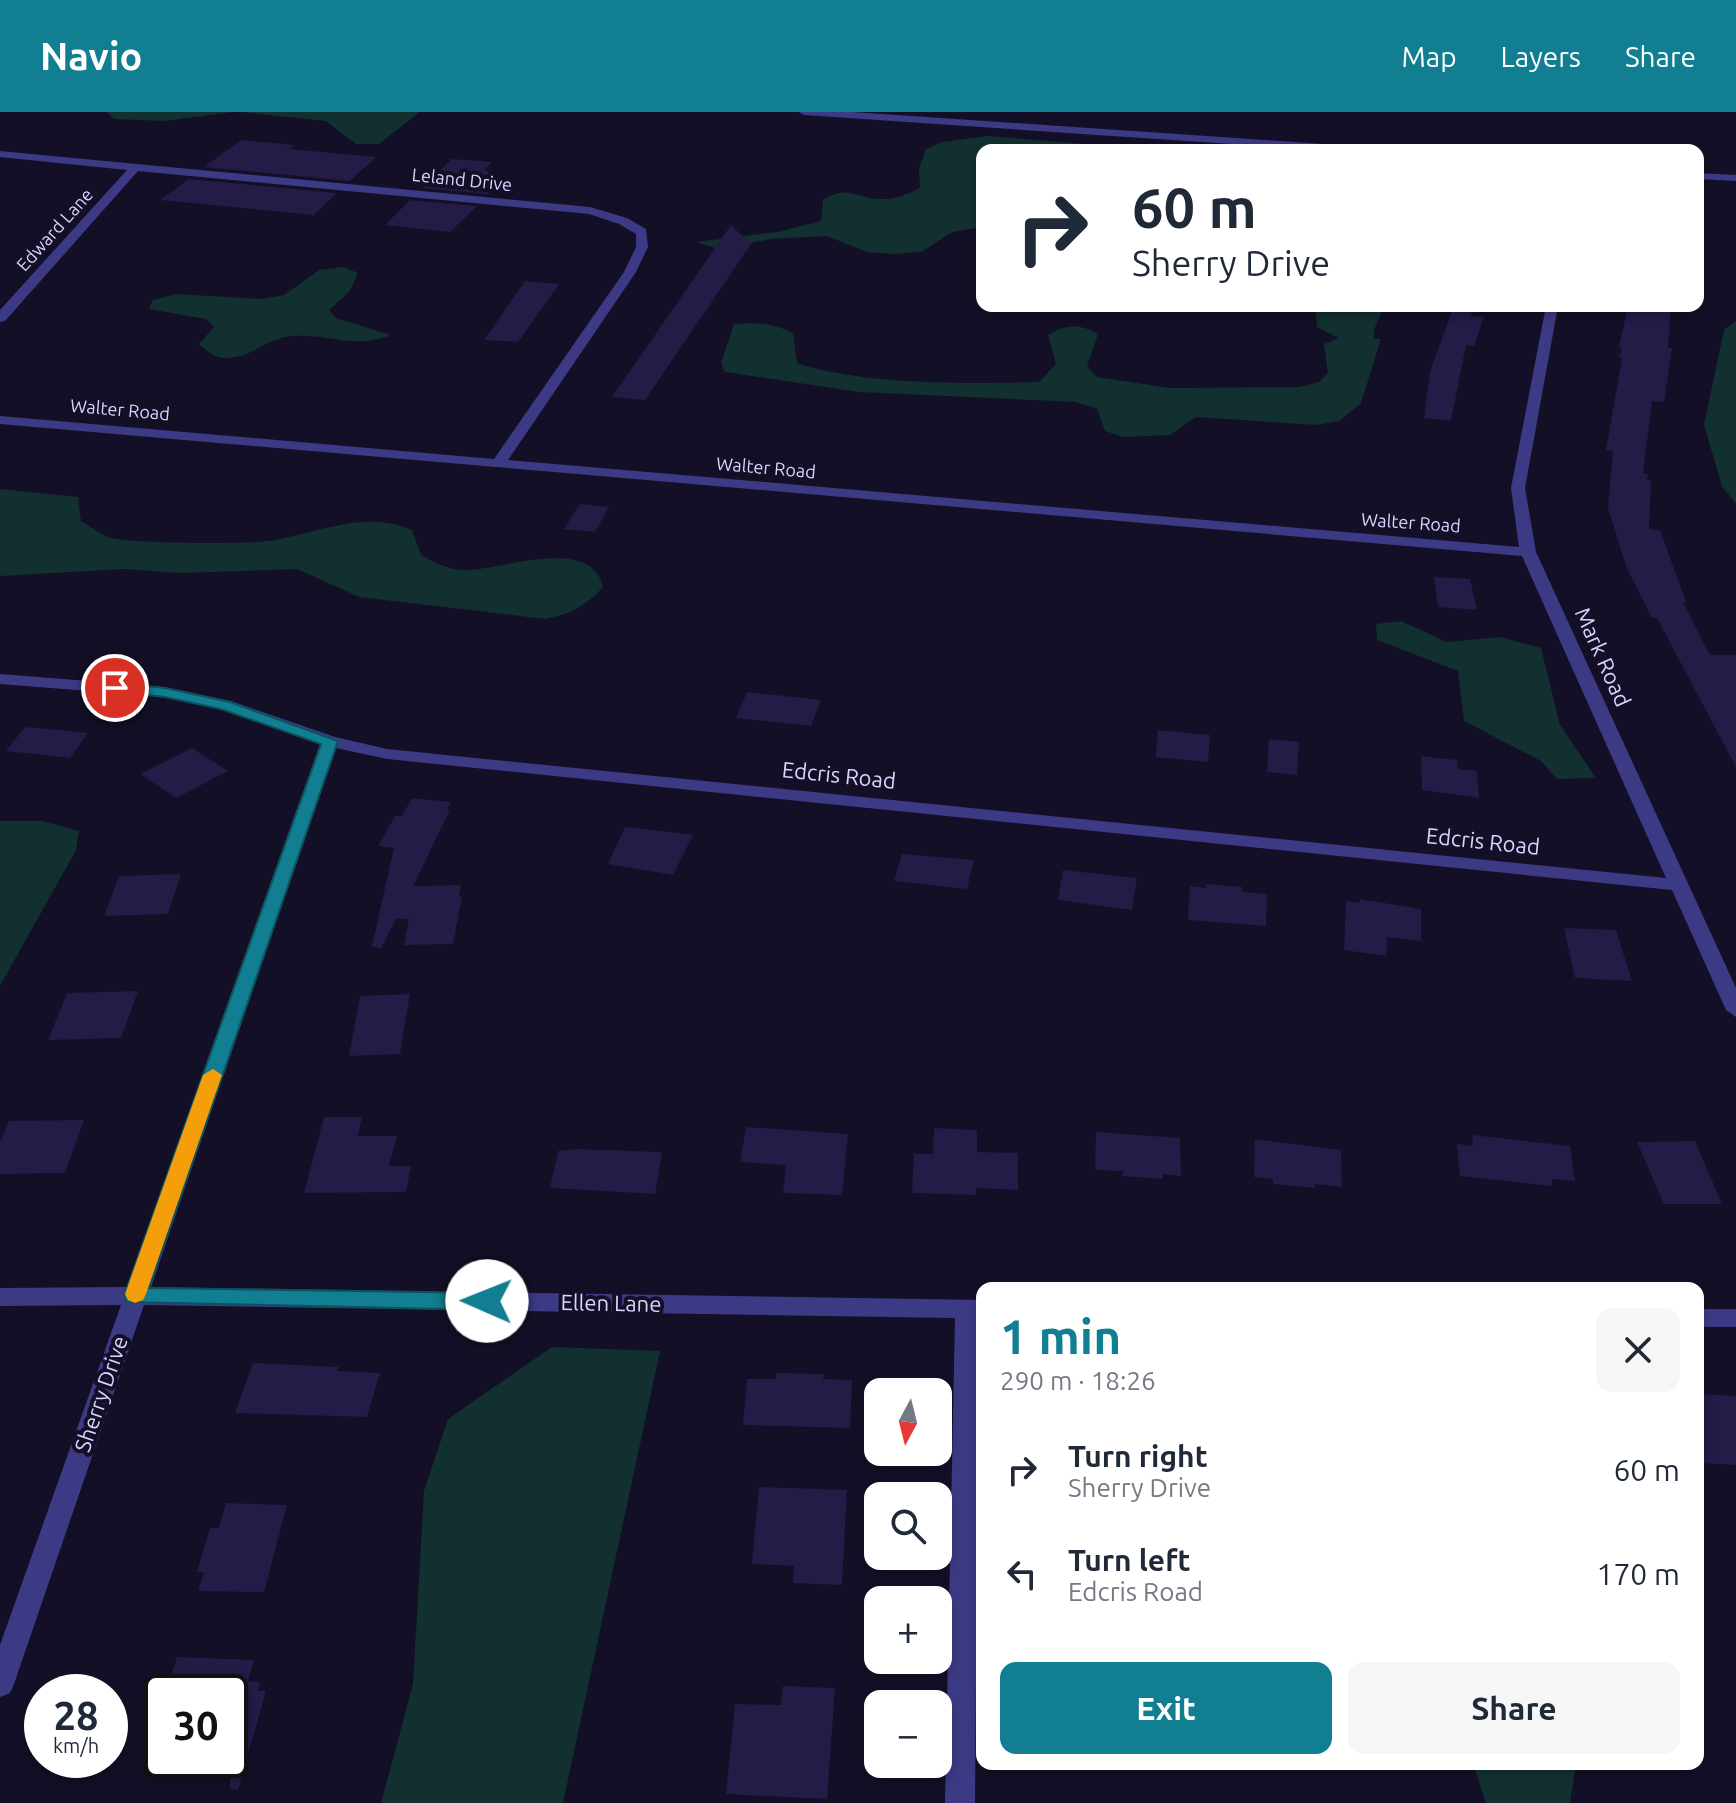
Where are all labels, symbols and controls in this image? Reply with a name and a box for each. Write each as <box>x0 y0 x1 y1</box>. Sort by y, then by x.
text: Navio <box>40 35 142 77</box>
text: Map <box>1401 41 1457 72</box>
text: Layers <box>1501 41 1581 72</box>
text: Share <box>1625 41 1696 72</box>
street label: Leland Drive <box>411 164 513 194</box>
icon: right <box>1000 176 1104 280</box>
text: 60 m <box>1132 176 1257 239</box>
street label: Edward Lane <box>12 184 96 275</box>
text: Sherry Drive <box>1132 242 1330 283</box>
street label: Walter Road <box>70 395 171 423</box>
street label: Walter Road <box>716 453 817 481</box>
street label: Walter Road <box>1361 509 1461 535</box>
street label: Mark Road <box>1571 603 1636 710</box>
pin <box>81 654 149 722</box>
icon: arrive <box>93 666 137 710</box>
street label: Edcris Road <box>781 756 897 793</box>
street label: Edcris Road <box>1425 822 1541 859</box>
position arrow <box>445 1259 529 1343</box>
street label: Ellen Lane <box>560 1289 662 1316</box>
button: close <box>1596 1308 1680 1392</box>
text: 1 min <box>1000 1309 1121 1363</box>
street label: Sherry Drive <box>69 1333 132 1455</box>
text: 290 m · 18:26 <box>1000 1366 1156 1395</box>
north arrow <box>864 1378 952 1466</box>
map controls <box>864 1378 952 1778</box>
text: Turn right <box>1068 1439 1208 1473</box>
icon: right <box>1000 1448 1044 1492</box>
text: 60 m <box>1613 1453 1680 1487</box>
text: Sherry Drive <box>1068 1473 1211 1502</box>
button: search <box>864 1482 952 1570</box>
text: Turn left <box>1068 1543 1190 1577</box>
icon: left <box>1000 1552 1044 1596</box>
text: 170 m <box>1596 1557 1680 1591</box>
text: Edcris Road <box>1068 1577 1203 1606</box>
button: + <box>864 1586 952 1674</box>
button: Exit <box>1000 1662 1332 1754</box>
button: Share <box>1348 1662 1680 1754</box>
speed limit sign: 30 <box>144 1674 248 1778</box>
button: − <box>864 1690 952 1778</box>
text: 28 <box>53 1693 99 1738</box>
text: km/h <box>53 1734 99 1757</box>

